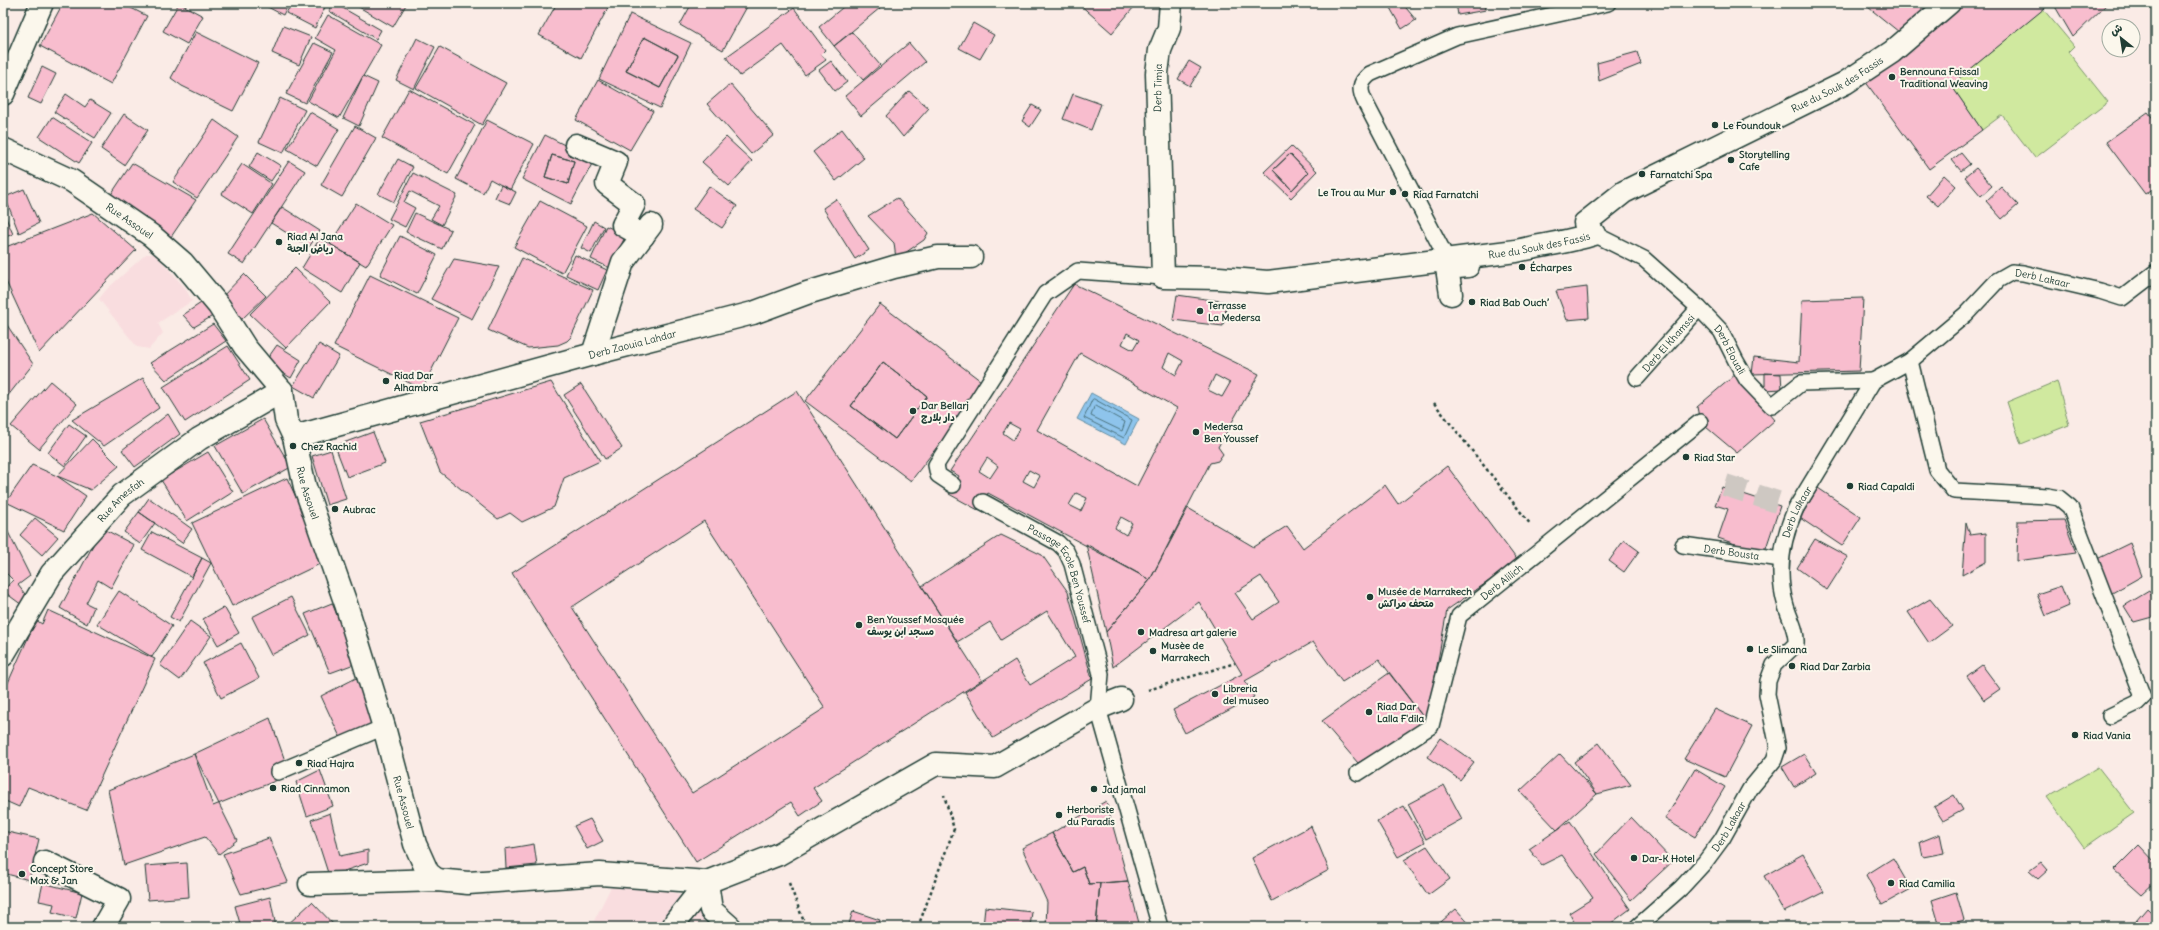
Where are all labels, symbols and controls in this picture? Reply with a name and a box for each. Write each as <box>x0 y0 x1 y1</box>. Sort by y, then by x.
north arrow <box>2101 18 2141 58</box>
text: ش <box>2107 20 2125 38</box>
street label: Rue du Souk des Fassis <box>1789 53 1886 115</box>
street label: Derb Timja <box>1151 63 1165 112</box>
place label: Bennouna Faissal Traditional Weaving <box>1900 65 1988 90</box>
marker: Bennouna Faissal Traditional Weaving <box>1887 72 1897 82</box>
place label: Le Foundouk <box>1723 119 1781 132</box>
marker: Le Foundouk <box>1710 120 1720 130</box>
place label: Storytelling Cafe <box>1739 148 1790 173</box>
marker: Storytelling Cafe <box>1726 155 1736 165</box>
place label: Farnatchi Spa <box>1650 168 1713 181</box>
marker: Farnatchi Spa <box>1637 169 1647 179</box>
place label: Le Trou au Mur <box>1318 186 1386 199</box>
marker: Le Trou au Mur <box>1388 187 1398 197</box>
place label: Riad Farnatchi <box>1413 188 1478 201</box>
marker: Riad Farnatchi <box>1400 189 1410 199</box>
street label: Rue Assouel <box>103 200 156 241</box>
street label: Rue du Souk des Fassis <box>1487 229 1592 261</box>
place label: Riad Al Jana رياض الجنة <box>287 230 343 255</box>
marker: Riad Al Jana رياض الجنة <box>274 237 284 247</box>
place label: Écharpes <box>1530 261 1572 274</box>
marker: Écharpes <box>1517 262 1527 272</box>
street label: Derb Lakaar <box>2015 266 2071 290</box>
place label: Riad Bab Ouch’ <box>1480 296 1549 309</box>
marker: Riad Bab Ouch’ <box>1467 297 1477 307</box>
place label: Terrasse La Medersa <box>1208 299 1261 324</box>
marker: Terrasse La Medersa <box>1195 306 1205 316</box>
street label: Derb El Khamssi <box>1639 311 1697 374</box>
street label: Derb Elouali <box>1712 322 1749 377</box>
street label: Derb Zaouia Lahdar <box>587 326 678 361</box>
place label: Riad Dar Alhambra <box>394 369 438 394</box>
marker: Riad Dar Alhambra <box>381 376 391 386</box>
place label: Dar Bellarj دار بلارج <box>921 399 969 424</box>
marker: Dar Bellarj دار بلارج <box>908 406 918 416</box>
place label: Medersa Ben Youssef <box>1204 420 1259 445</box>
marker: Medersa Ben Youssef <box>1191 427 1201 437</box>
place label: Chez Rachid <box>301 440 357 453</box>
marker: Chez Rachid <box>288 441 298 451</box>
place label: Riad Star <box>1694 451 1736 464</box>
marker: Riad Star <box>1681 452 1691 462</box>
street label: Rue Assouel <box>294 465 322 521</box>
street label: Rue Amesfah <box>94 475 147 525</box>
place label: Riad Capaldi <box>1858 480 1915 493</box>
marker: Riad Capaldi <box>1845 481 1855 491</box>
street label: Derb Lakaar <box>1779 483 1814 539</box>
place label: Aubrac <box>343 503 376 516</box>
marker: Aubrac <box>330 504 340 514</box>
street label: Passage Ecole Ben Youssef <box>1025 521 1094 625</box>
street label: Derb Bousta <box>1703 542 1761 562</box>
street label: Derb Alilich <box>1478 561 1526 603</box>
place label: Musée de Marrakech متحف مراكش <box>1378 585 1472 610</box>
marker: Musée de Marrakech متحف مراكش <box>1365 592 1375 602</box>
place label: Ben Youssef Mosquée مسجد ابن يوسف <box>867 613 964 638</box>
marker: Ben Youssef Mosquée مسجد ابن يوسف <box>854 620 864 630</box>
place label: Madresa art galerie <box>1149 626 1237 639</box>
marker: Madresa art galerie <box>1136 627 1146 637</box>
place label: Musèe de Marrakech <box>1161 639 1210 664</box>
place label: Le Slimana <box>1758 643 1807 656</box>
marker: Le Slimana <box>1745 644 1755 654</box>
marker: Musèe de Marrakech <box>1148 646 1158 656</box>
place label: Riad Dar Zarbia <box>1800 660 1871 673</box>
marker: Riad Dar Zarbia <box>1787 661 1797 671</box>
place label: Libreria del museo <box>1223 682 1269 707</box>
marker: Libreria del museo <box>1210 689 1220 699</box>
place label: Riad Dar Lalla F'dila <box>1377 700 1424 725</box>
marker: Riad Dar Lalla F'dila <box>1364 707 1374 717</box>
place label: Riad Vania <box>2083 729 2131 742</box>
marker: Riad Vania <box>2070 730 2080 740</box>
place label: Riad Hajra <box>307 757 355 770</box>
marker: Riad Hajra <box>294 758 304 768</box>
street label: Rue Assouel <box>391 774 417 830</box>
place label: Riad Cinnamon <box>281 782 350 795</box>
marker: Riad Cinnamon <box>268 783 278 793</box>
place label: Jad jamal <box>1102 783 1146 796</box>
marker: Jad jamal <box>1089 784 1099 794</box>
street label: Derb Lakaar <box>1709 799 1748 854</box>
place label: Herboriste du Paradis <box>1067 803 1115 828</box>
marker: Herboriste du Paradis <box>1054 810 1064 820</box>
place label: Dar-K Hotel <box>1642 852 1695 865</box>
marker: Dar-K Hotel <box>1629 853 1639 863</box>
place label: Concept Store Max & Jan <box>30 862 94 887</box>
marker: Concept Store Max & Jan <box>17 869 27 879</box>
place label: Riad Camilia <box>1899 877 1955 890</box>
marker: Riad Camilia <box>1886 878 1896 888</box>

